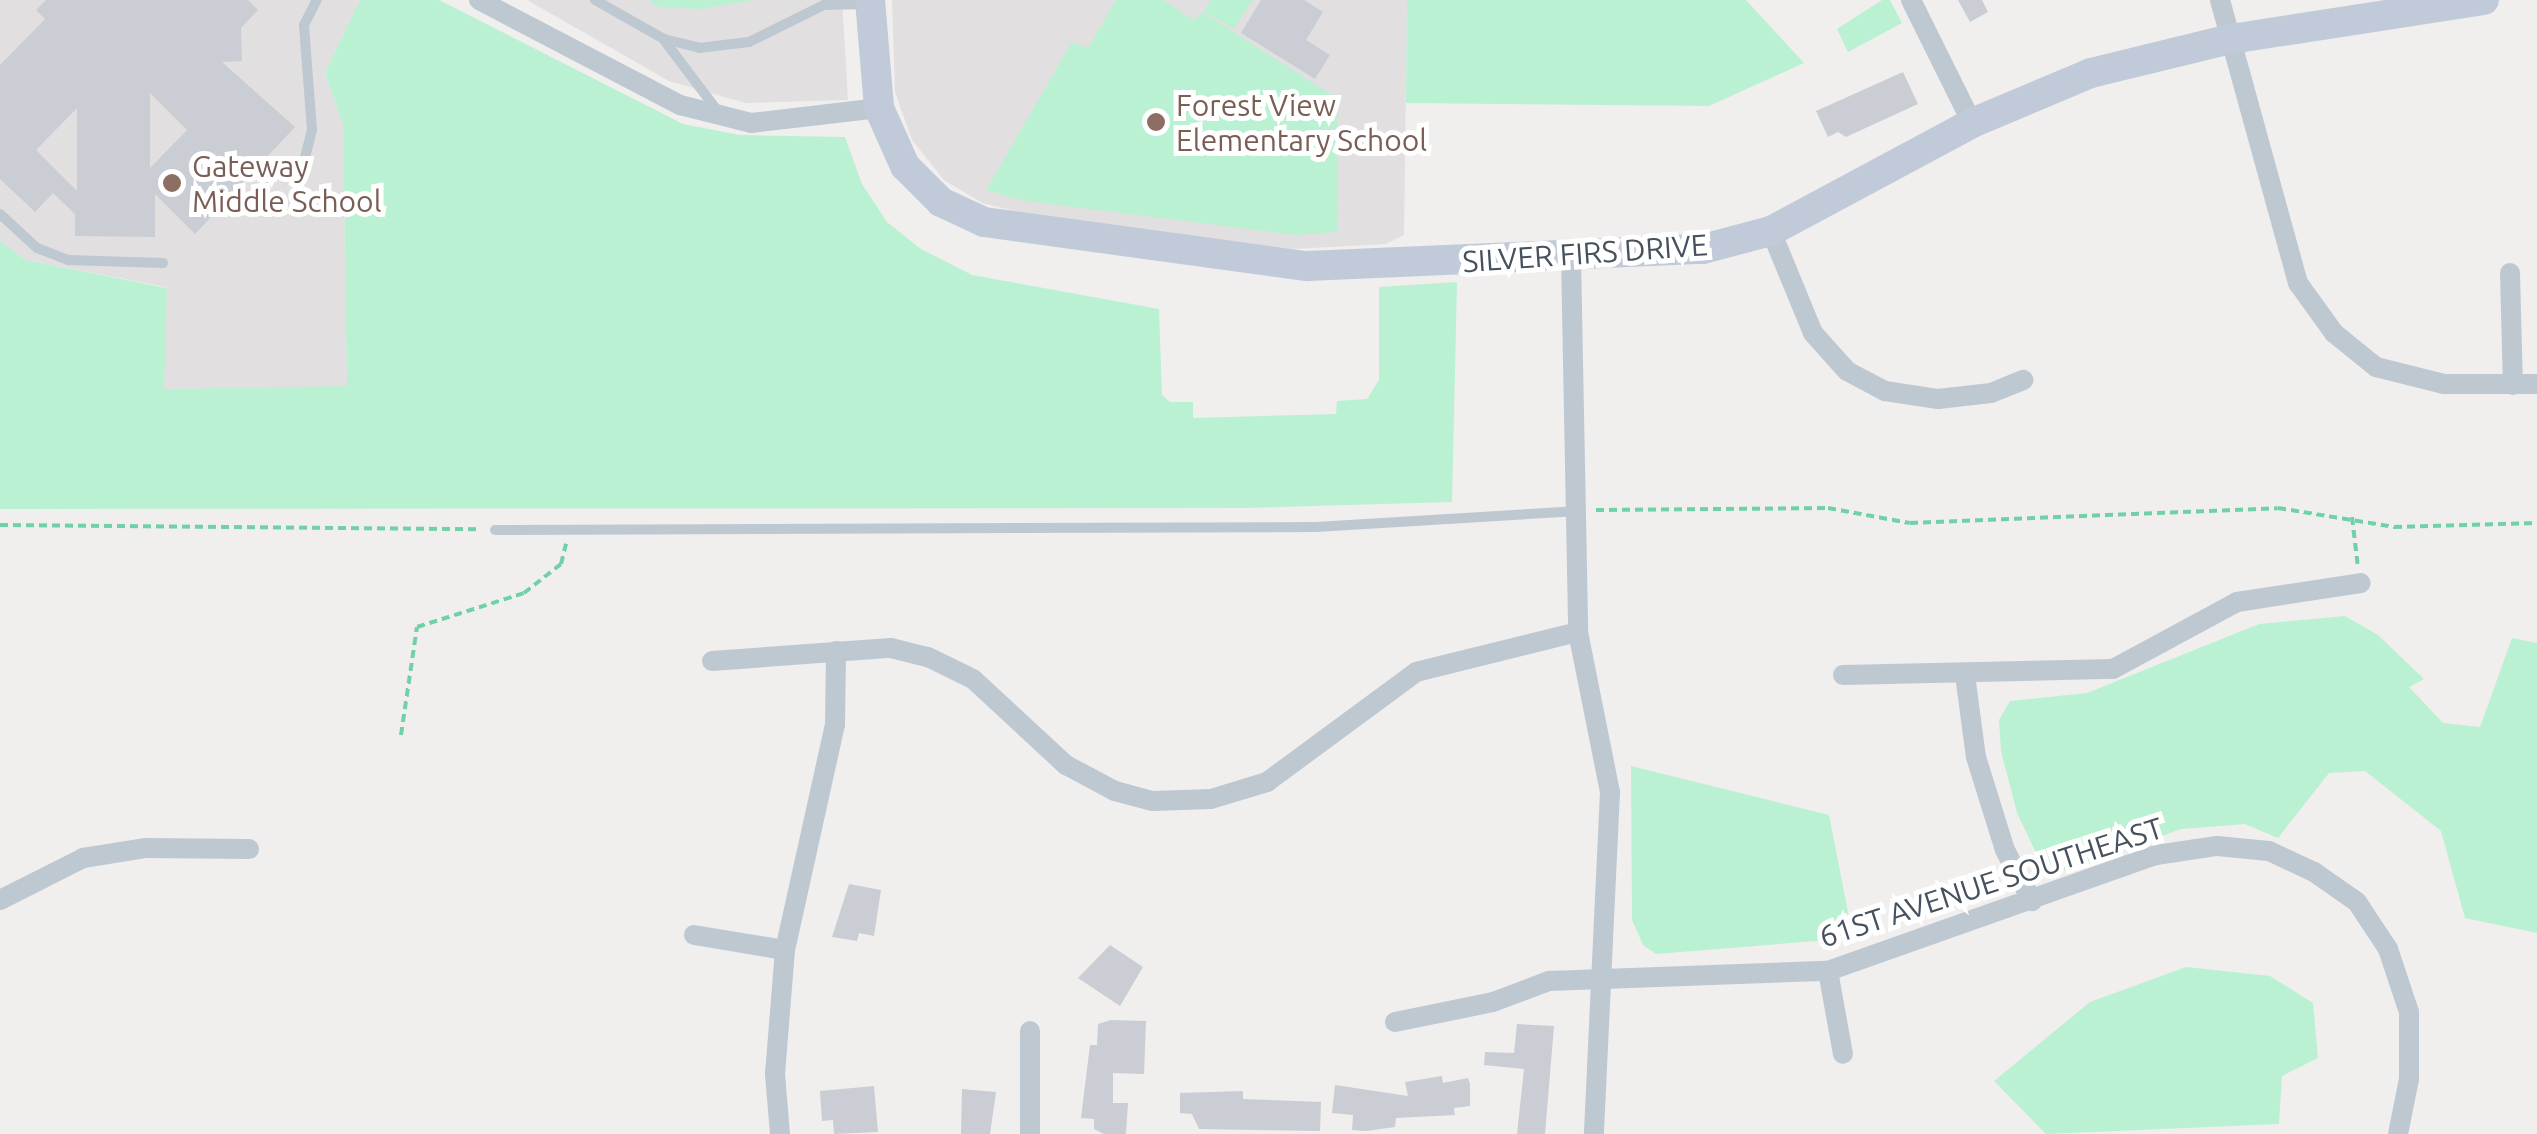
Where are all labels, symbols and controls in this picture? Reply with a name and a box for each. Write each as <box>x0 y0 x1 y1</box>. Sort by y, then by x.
place label: Forest View Elementary School <box>1176 87 1427 158</box>
marker: Forest View Elementary School <box>1145 111 1167 133</box>
place label: Gateway Middle School <box>192 148 382 218</box>
marker: Gateway Middle School <box>161 172 183 194</box>
street label: SILVER FIRS DRIVE <box>1461 226 1709 280</box>
street label: 61ST AVENUE SOUTHEAST <box>1815 809 2167 955</box>

